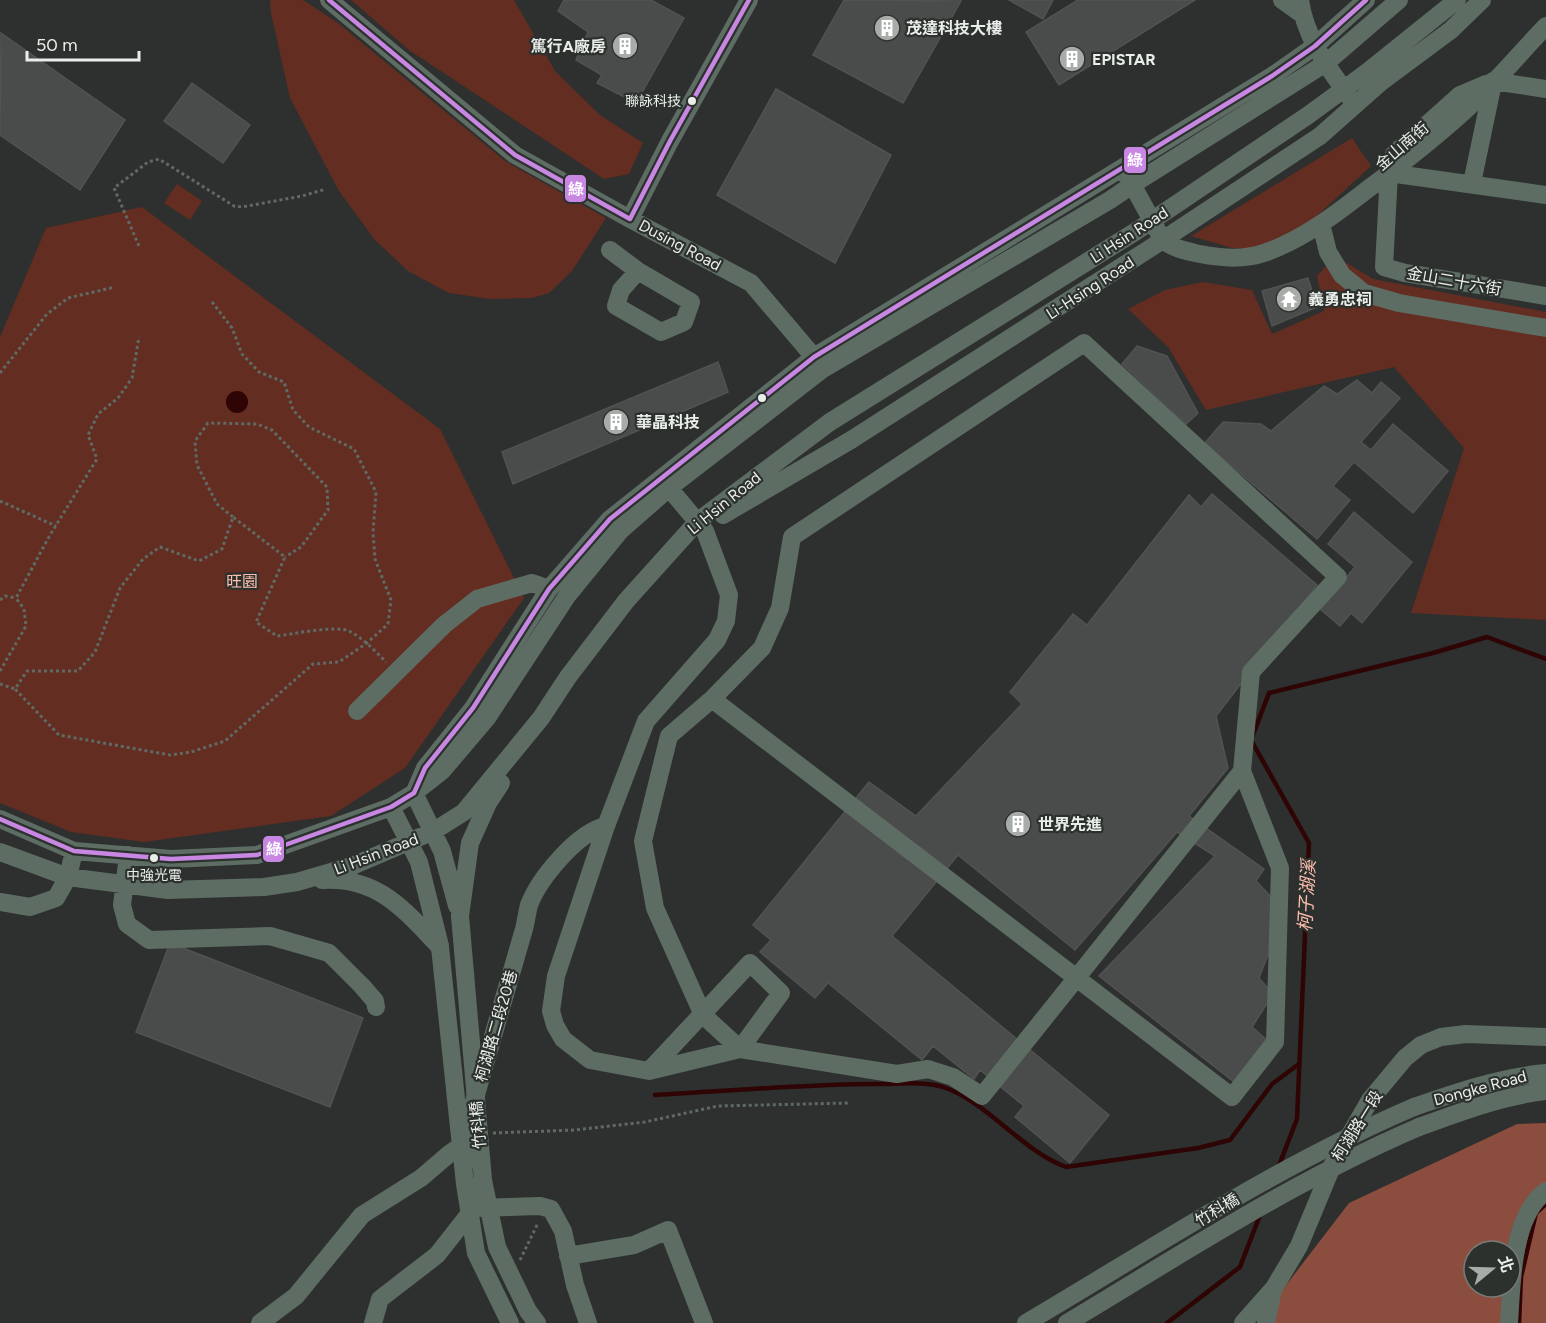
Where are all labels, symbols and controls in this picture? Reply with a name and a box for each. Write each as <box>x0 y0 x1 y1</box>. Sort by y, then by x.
building icon: 茂達科技大樓 <box>872 13 902 43</box>
place label: 茂達科技大樓 <box>906 19 1002 38</box>
scale bar <box>27 24 140 62</box>
building icon: 篤行A廠房 <box>610 31 640 61</box>
text: 50 m <box>36 34 78 56</box>
place label: 篤行A廠房 <box>531 37 606 56</box>
building icon: EPISTAR <box>1057 44 1087 74</box>
place label: EPISTAR <box>1092 50 1155 69</box>
place label: 聯詠科技 <box>625 93 681 110</box>
marker: 聯詠科技 <box>686 95 698 107</box>
street label: 金山南街 <box>1372 118 1432 174</box>
line badge: 綠 <box>1123 146 1147 174</box>
text: 綠 <box>1127 151 1143 170</box>
line badge: 綠 <box>564 174 587 203</box>
text: 綠 <box>568 180 584 199</box>
street label: Li Hsin Road <box>1087 203 1171 267</box>
street label: Dusing Road <box>636 215 724 275</box>
street label: Li-Hsing Road <box>1042 253 1138 323</box>
street label: 金山二十六街 <box>1405 263 1503 299</box>
temple icon: 義勇忠祠 <box>1274 284 1304 314</box>
place label: 義勇忠祠 <box>1308 290 1372 309</box>
unlabelled marker <box>756 392 768 404</box>
building icon: 華晶科技 <box>601 407 631 437</box>
place label: 華晶科技 <box>636 413 700 432</box>
street label: Li Hsin Road <box>683 468 765 538</box>
park label: 旺園 <box>226 572 258 591</box>
building icon: 世界先進 <box>1003 809 1033 839</box>
place label: 世界先進 <box>1038 815 1102 834</box>
street label: Li Hsin Road <box>331 829 421 879</box>
line badge: 綠 <box>262 835 285 863</box>
text: 綠 <box>266 840 282 859</box>
marker: 中強光電 <box>148 852 160 864</box>
water label: 柯子湖溪 <box>1294 856 1320 933</box>
place label: 中強光電 <box>126 867 182 884</box>
street label: 柯湖路二段20巷 <box>471 968 521 1084</box>
street label: Dongke Road <box>1431 1066 1529 1110</box>
street label: 柯湖路一段 <box>1328 1087 1386 1165</box>
street label: 竹科橋 <box>466 1100 490 1150</box>
street label: 竹科橋 <box>1192 1189 1242 1231</box>
north arrow <box>1462 1239 1522 1299</box>
text: 北 <box>1494 1254 1517 1275</box>

